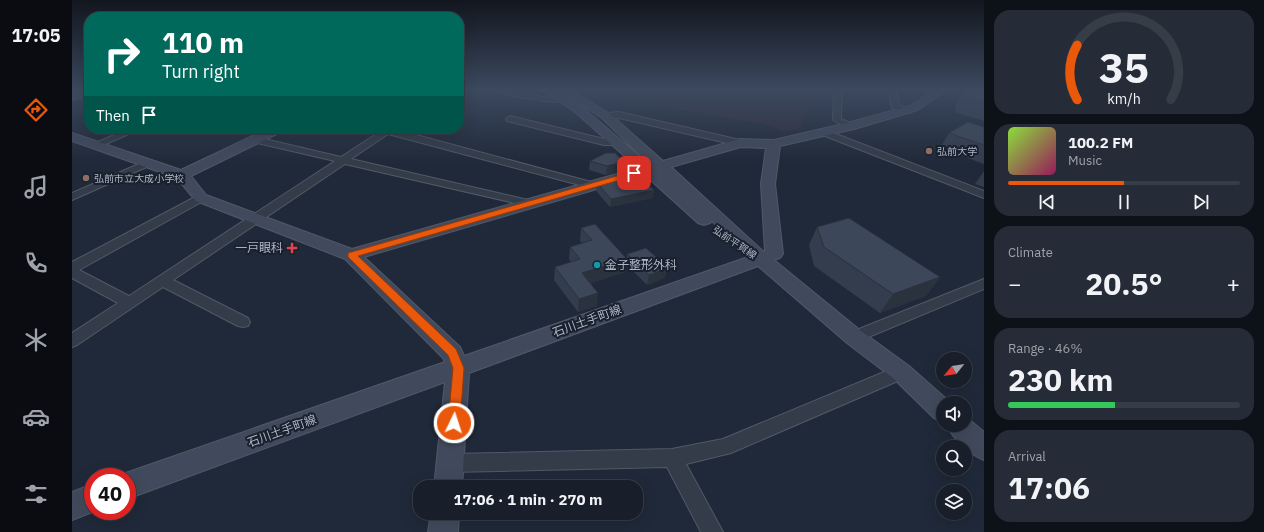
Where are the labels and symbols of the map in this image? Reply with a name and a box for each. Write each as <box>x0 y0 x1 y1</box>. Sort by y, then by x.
place label: 弘前大学 <box>937 145 977 158</box>
marker: 弘前大学 <box>924 146 934 156</box>
pin <box>617 156 651 190</box>
place label: 弘前市立大成小学校 <box>94 172 184 185</box>
marker: 弘前市立大成小学校 <box>81 173 91 183</box>
street label: 弘前平賀線 <box>710 223 759 262</box>
place label: 一戸眼科 <box>235 240 283 255</box>
marker: 一戸眼科 <box>286 242 298 254</box>
place label: 金子整形外科 <box>605 257 677 272</box>
marker: 金子整形外科 <box>592 260 602 270</box>
street label: 石川土手町線 <box>550 301 623 340</box>
north arrow <box>936 352 972 388</box>
position arrow <box>433 402 475 444</box>
street label: 石川土手町線 <box>245 411 318 450</box>
speed limit sign: 40 <box>84 468 136 520</box>

